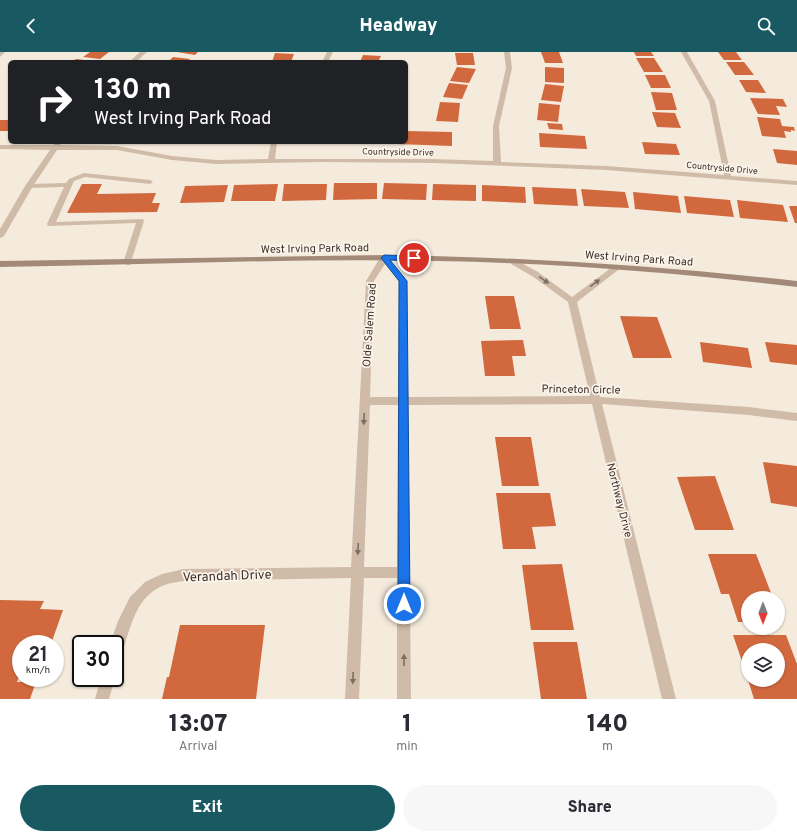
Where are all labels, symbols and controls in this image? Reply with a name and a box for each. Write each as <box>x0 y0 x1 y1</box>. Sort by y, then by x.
icon: back <box>20 15 42 37</box>
text: Headway <box>360 15 437 38</box>
icon: search <box>755 15 777 37</box>
text: 130 m <box>94 73 172 109</box>
icon: right <box>28 76 80 128</box>
text: West Irving Park Road <box>94 108 271 131</box>
street label: Countryside Drive <box>362 146 434 159</box>
street label: Countryside Drive <box>686 160 758 177</box>
street label: West Irving Park Road <box>261 241 369 257</box>
pin <box>397 241 431 275</box>
icon: arrive <box>403 247 425 269</box>
street label: West Irving Park Road <box>584 248 693 270</box>
one-way arrow <box>538 276 549 284</box>
one-way arrow <box>589 279 600 287</box>
street label: Olde Salem Road <box>360 283 380 368</box>
street label: Princeton Circle <box>541 382 621 398</box>
one-way arrow <box>361 413 367 426</box>
street label: Northway Drive <box>603 462 635 539</box>
one-way arrow <box>355 543 362 555</box>
street label: Verandah Drive <box>182 567 272 587</box>
position arrow <box>383 583 425 625</box>
north arrow <box>741 591 785 635</box>
map controls <box>741 591 785 687</box>
speed limit sign: 30 <box>72 635 124 687</box>
text: 21 <box>28 643 48 669</box>
button: layers <box>741 643 785 687</box>
one-way arrow <box>401 653 407 666</box>
text: km/h <box>26 664 50 677</box>
one-way arrow <box>349 672 356 684</box>
text: 13:07 <box>169 710 227 740</box>
text: 1 <box>402 710 412 740</box>
text: 140 <box>587 710 628 740</box>
text: Arrival <box>179 739 218 755</box>
text: min <box>396 739 418 755</box>
text: m <box>602 739 613 755</box>
button: Exit <box>20 785 395 831</box>
button: Share <box>403 785 777 831</box>

